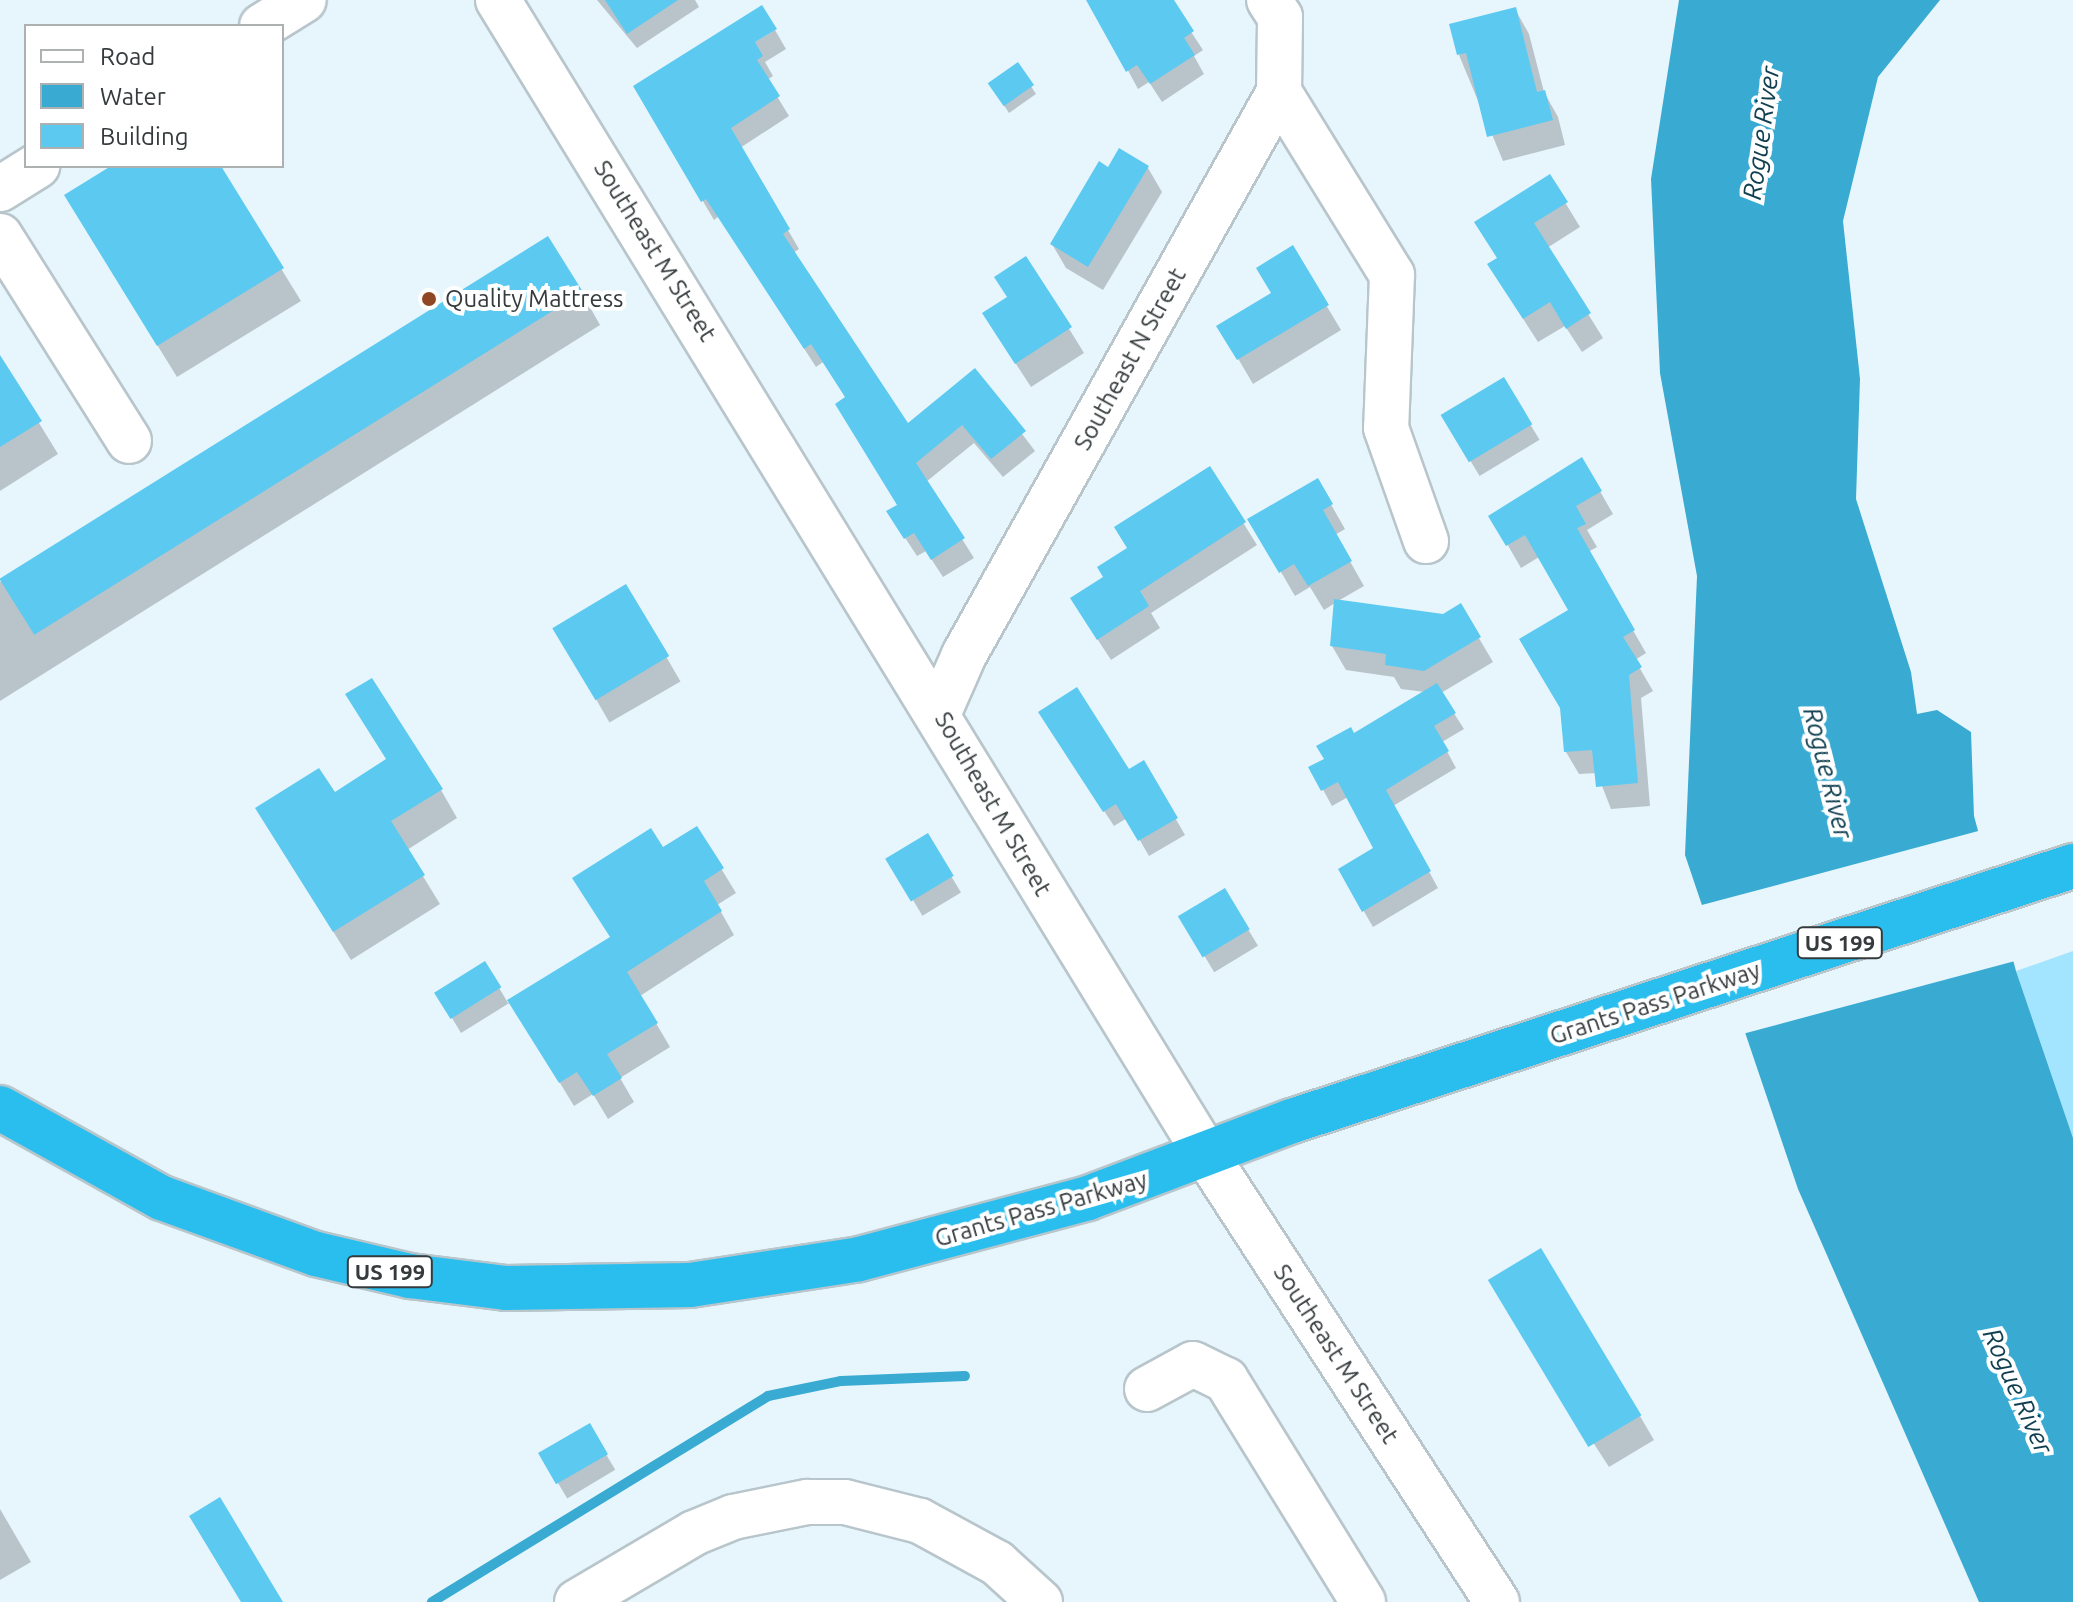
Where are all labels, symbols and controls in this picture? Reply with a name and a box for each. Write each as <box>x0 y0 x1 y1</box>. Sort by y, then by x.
legend <box>24 24 284 168</box>
text: Road <box>100 43 155 70</box>
water label: Rogue River <box>1736 64 1786 202</box>
text: Water <box>100 83 166 110</box>
text: Building <box>100 123 188 150</box>
street label: Southeast M Street <box>588 155 722 347</box>
street label: Southeast N Street <box>1068 263 1192 455</box>
place label: Quality Mattress <box>445 285 624 313</box>
marker: Quality Mattress <box>420 290 438 308</box>
water label: Rogue River <box>1797 704 1859 842</box>
street label: Southeast M Street <box>929 707 1057 901</box>
road number: US 199 <box>1796 925 1884 961</box>
street label: Grants Pass Parkway <box>1546 955 1764 1051</box>
street label: Grants Pass Parkway <box>932 1165 1150 1253</box>
road number: US 199 <box>346 1254 434 1290</box>
street label: Southeast M Street <box>1267 1259 1405 1449</box>
water label: Rogue River <box>1976 1323 2060 1459</box>

